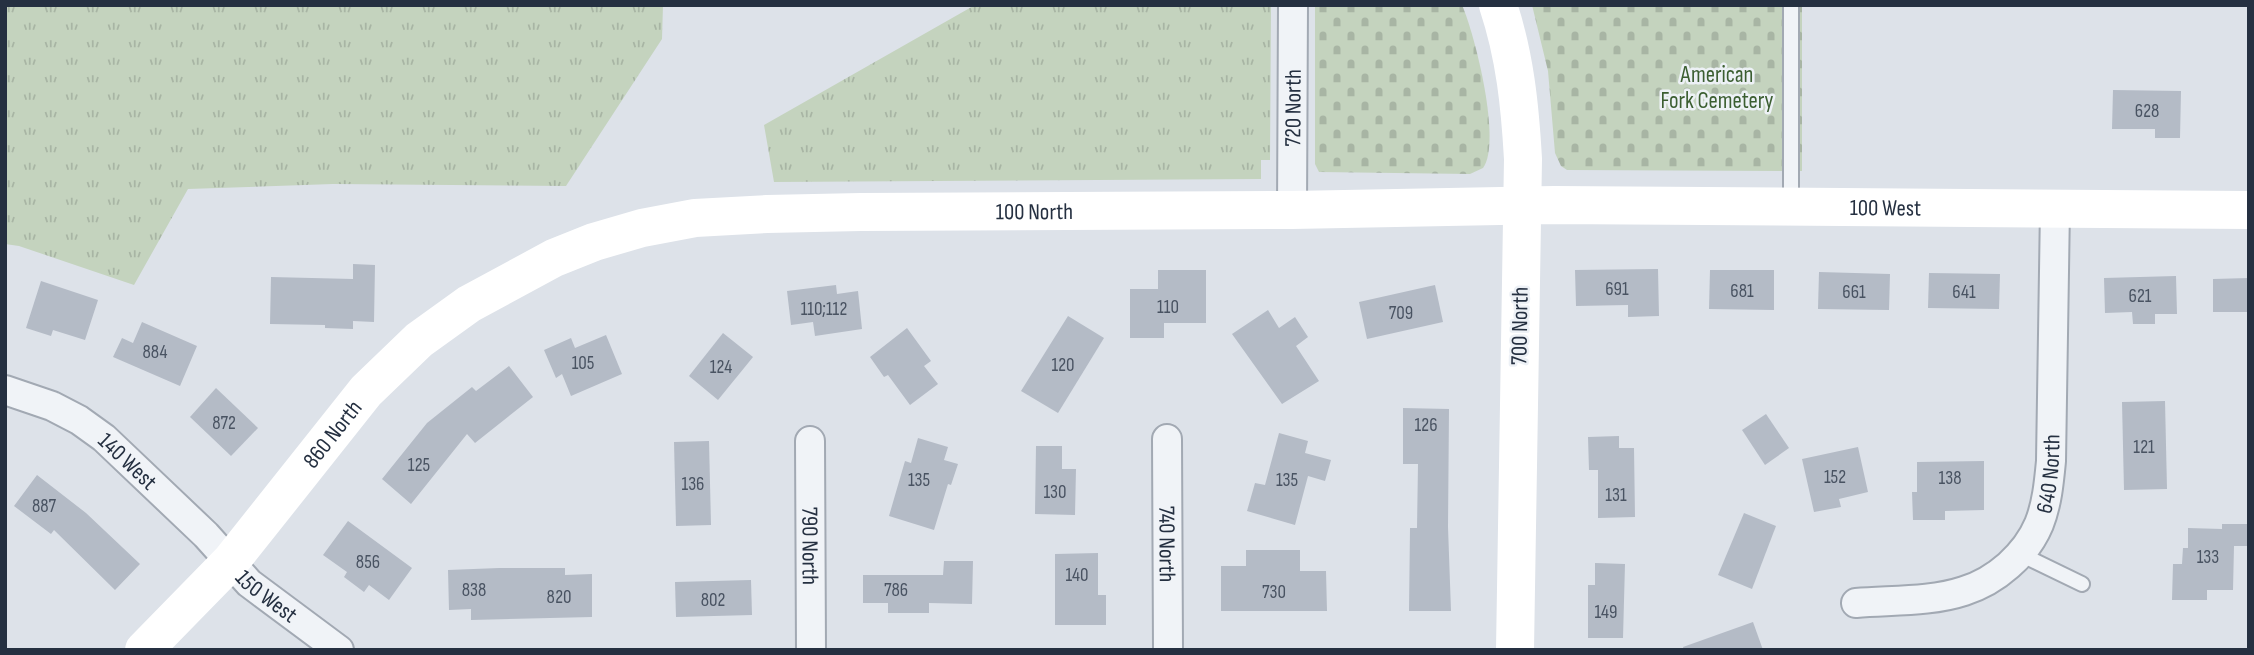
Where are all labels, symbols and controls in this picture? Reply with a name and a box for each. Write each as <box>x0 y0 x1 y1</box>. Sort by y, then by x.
park label: American Fork Cemetery <box>1661 61 1774 115</box>
street label: 720 North <box>1279 69 1308 147</box>
house number: 628 <box>2135 100 2159 123</box>
street label: 100 West <box>1850 194 1921 223</box>
street label: 100 North <box>996 198 1073 226</box>
house number: 691 <box>1605 278 1629 301</box>
house number: 681 <box>1730 280 1754 303</box>
house number: 661 <box>1842 281 1866 304</box>
house number: 641 <box>1952 281 1976 304</box>
house number: 621 <box>2128 285 2152 308</box>
street label: 700 North <box>1505 287 1535 365</box>
house number: 110 <box>1157 296 1179 319</box>
house number: 110;112 <box>801 298 847 321</box>
house number: 709 <box>1389 302 1413 325</box>
house number: 884 <box>143 341 168 364</box>
house number: 105 <box>572 352 594 375</box>
house number: 120 <box>1051 354 1075 377</box>
house number: 124 <box>710 356 732 379</box>
street label: 860 North <box>297 395 368 474</box>
house number: 872 <box>212 412 236 435</box>
house number: 126 <box>1414 414 1438 437</box>
street label: 140 West <box>92 427 163 496</box>
street label: 640 North <box>2030 434 2066 516</box>
house number: 121 <box>2133 436 2155 459</box>
house number: 125 <box>408 454 430 477</box>
house number: 152 <box>1824 466 1846 489</box>
house number: 138 <box>1939 467 1961 490</box>
house number: 135 <box>908 469 930 492</box>
house number: 135 <box>1276 469 1298 492</box>
house number: 136 <box>682 473 704 496</box>
house number: 130 <box>1043 481 1067 504</box>
house number: 131 <box>1605 484 1627 507</box>
house number: 887 <box>32 495 56 518</box>
street label: 740 North <box>1152 506 1181 582</box>
street label: 790 North <box>795 507 824 585</box>
house number: 133 <box>2197 546 2219 569</box>
house number: 856 <box>356 551 380 574</box>
street label: 150 West <box>229 564 303 629</box>
house number: 140 <box>1065 564 1089 587</box>
house number: 838 <box>462 579 486 602</box>
house number: 786 <box>884 579 908 602</box>
house number: 730 <box>1262 581 1286 604</box>
house number: 820 <box>547 586 571 609</box>
house number: 802 <box>701 589 725 612</box>
house number: 149 <box>1594 601 1618 624</box>

